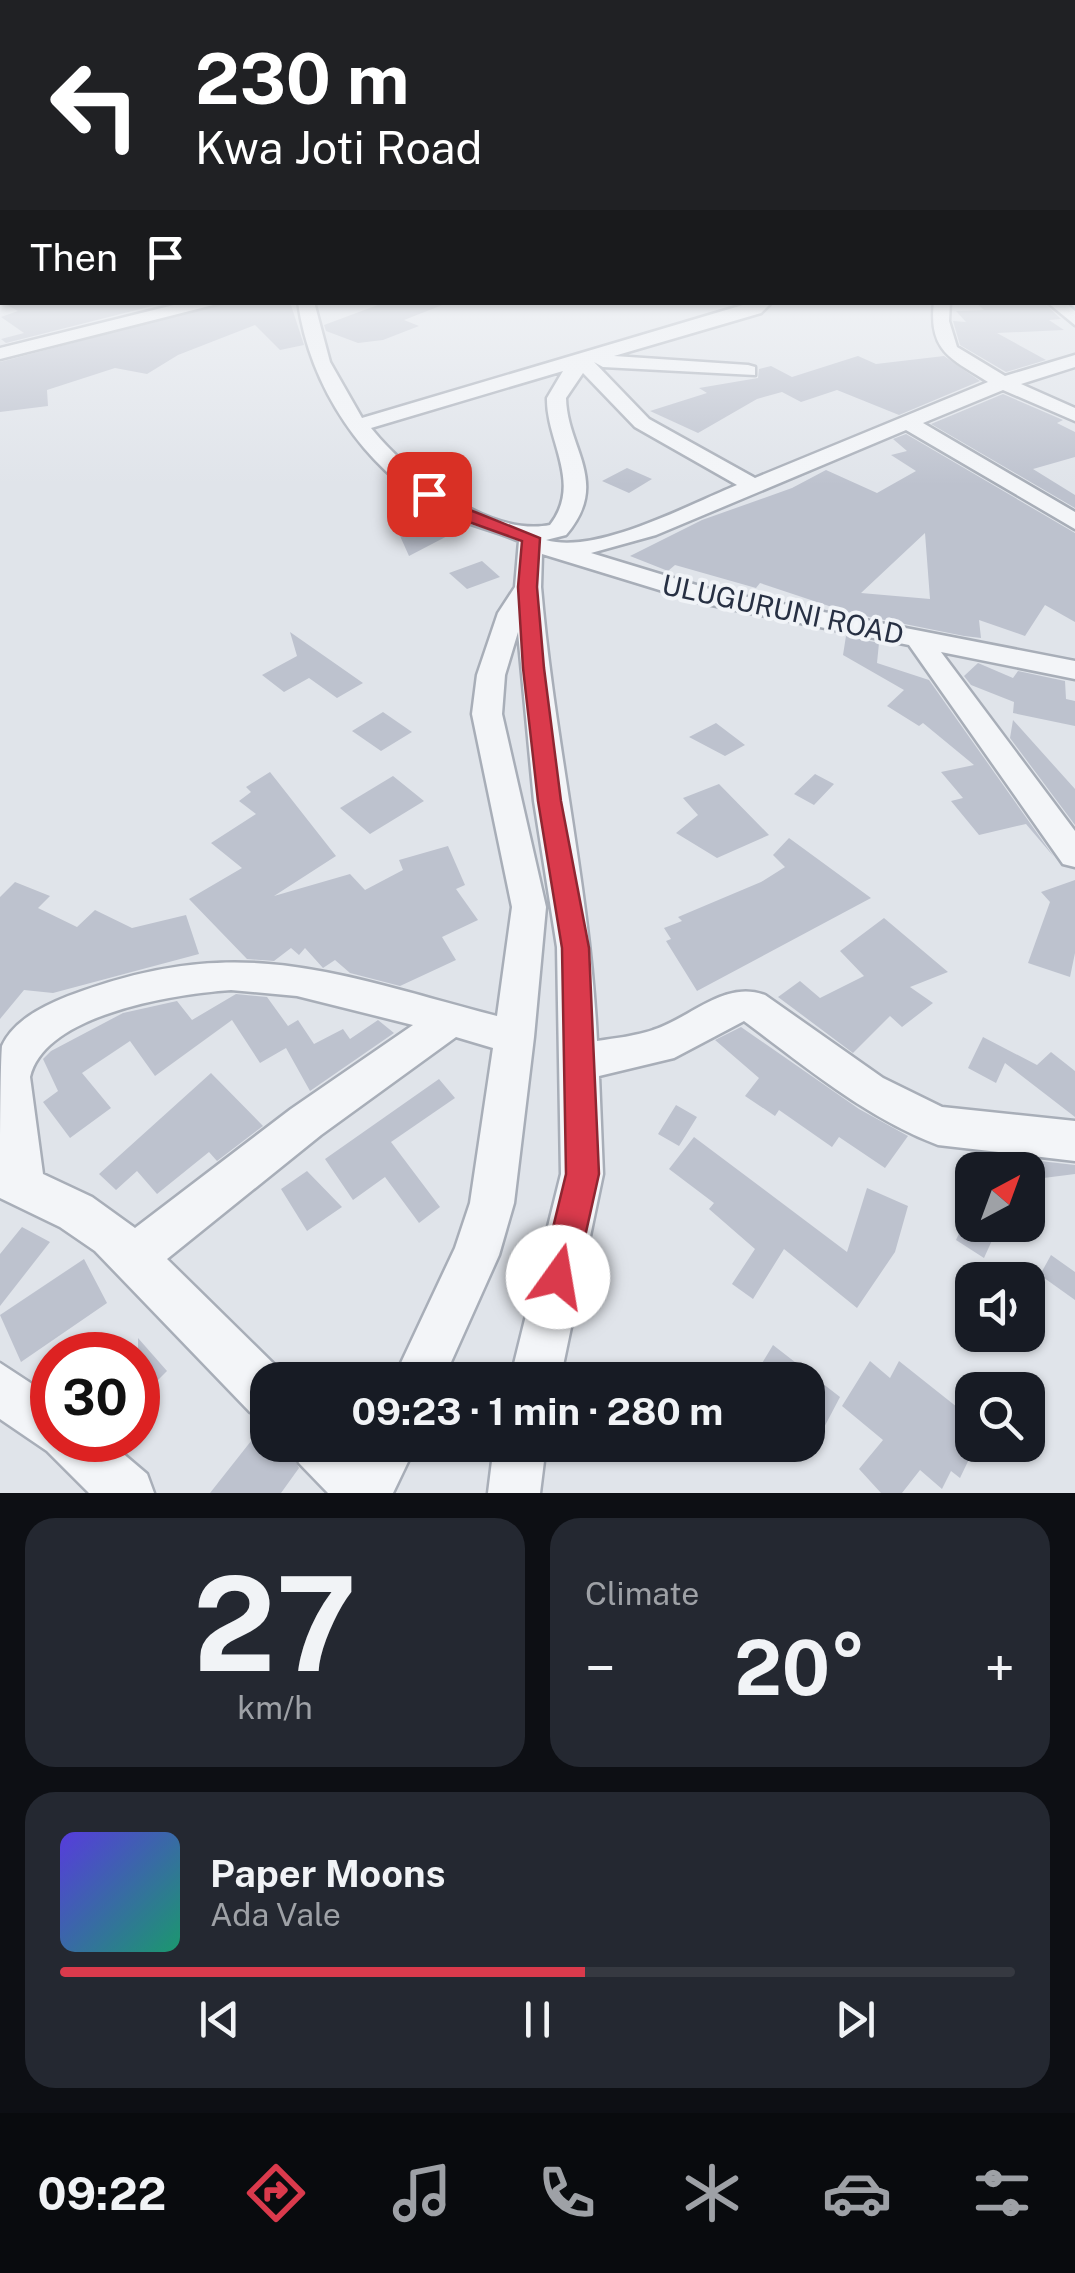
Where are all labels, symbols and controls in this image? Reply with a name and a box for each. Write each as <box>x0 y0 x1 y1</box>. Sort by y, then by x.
text: 230 m <box>195 37 409 120</box>
icon: left <box>30 40 160 170</box>
text: Kwa Joti Road <box>195 121 482 174</box>
icon: arrive <box>138 230 193 285</box>
text: Then <box>30 235 118 280</box>
pin <box>387 452 472 537</box>
icon: arrive <box>402 467 457 522</box>
street label: ULUGURUNI ROAD <box>659 567 907 651</box>
north arrow <box>955 1152 1045 1242</box>
map controls <box>955 1152 1045 1462</box>
position arrow <box>506 1225 610 1329</box>
button: sound <box>955 1262 1045 1352</box>
speed limit sign: 30 <box>30 1332 160 1462</box>
button: search <box>955 1372 1045 1462</box>
text: 09:23 · 1 min · 280 m <box>352 1389 723 1434</box>
text: 27 <box>193 1548 357 1700</box>
text: Climate <box>585 1575 699 1612</box>
text: 20° <box>734 1624 866 1712</box>
text: − <box>585 1636 616 1700</box>
text: + <box>984 1636 1015 1700</box>
text: km/h <box>237 1689 313 1726</box>
text: Paper Moons <box>210 1851 445 1896</box>
text: Ada Vale <box>210 1896 341 1933</box>
icon: previous <box>192 1992 247 2047</box>
icon: pause <box>510 1992 565 2047</box>
icon: next <box>828 1992 883 2047</box>
icon: directions <box>241 2158 311 2228</box>
icon: music <box>387 2158 457 2228</box>
icon: phone <box>532 2158 602 2228</box>
icon: climate <box>677 2158 747 2228</box>
icon: car <box>822 2158 892 2228</box>
icon: filters <box>967 2158 1037 2228</box>
text: 09:22 <box>38 2167 166 2220</box>

